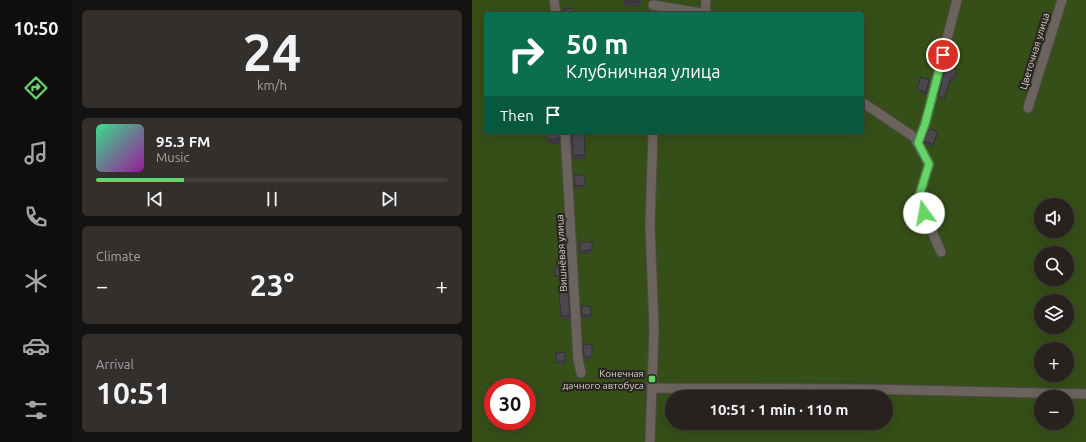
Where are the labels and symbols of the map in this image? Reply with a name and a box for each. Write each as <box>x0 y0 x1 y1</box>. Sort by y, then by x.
street label: Цветочная улица <box>1018 11 1051 91</box>
pin <box>926 38 960 72</box>
position arrow <box>903 192 945 234</box>
street label: Вишнёвая улица <box>554 214 569 292</box>
place label: Конечная дачного автобуса <box>562 368 644 391</box>
marker: Конечная дачного автобуса <box>647 374 657 384</box>
speed limit sign: 30 <box>484 378 536 430</box>

